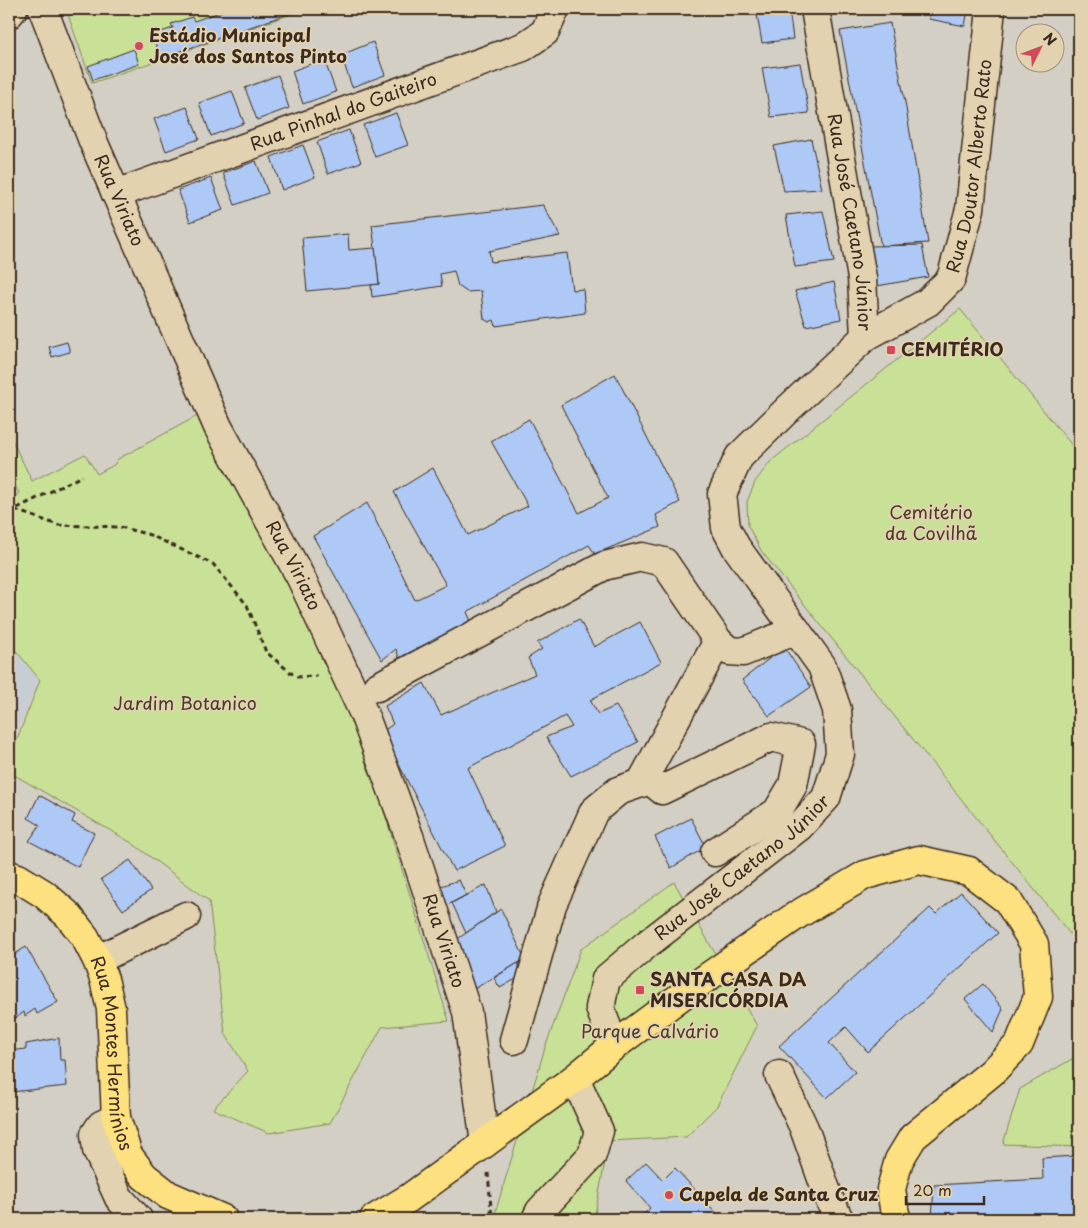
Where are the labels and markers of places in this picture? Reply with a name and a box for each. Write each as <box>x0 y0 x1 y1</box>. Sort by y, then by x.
place label: Estádio Municipal José dos Santos Pinto <box>149 21 347 69</box>
marker: Estádio Municipal José dos Santos Pinto <box>133 40 145 52</box>
place label: CEMITÉRIO <box>901 335 1004 362</box>
marker: CEMITÉRIO <box>885 344 897 356</box>
place label: SANTA CASA DA MISERICÓRDIA <box>650 965 807 1013</box>
marker: SANTA CASA DA MISERICÓRDIA <box>634 984 646 996</box>
place label: Capela de Santa Cruz <box>679 1180 878 1207</box>
marker: Capela de Santa Cruz <box>663 1189 675 1201</box>

